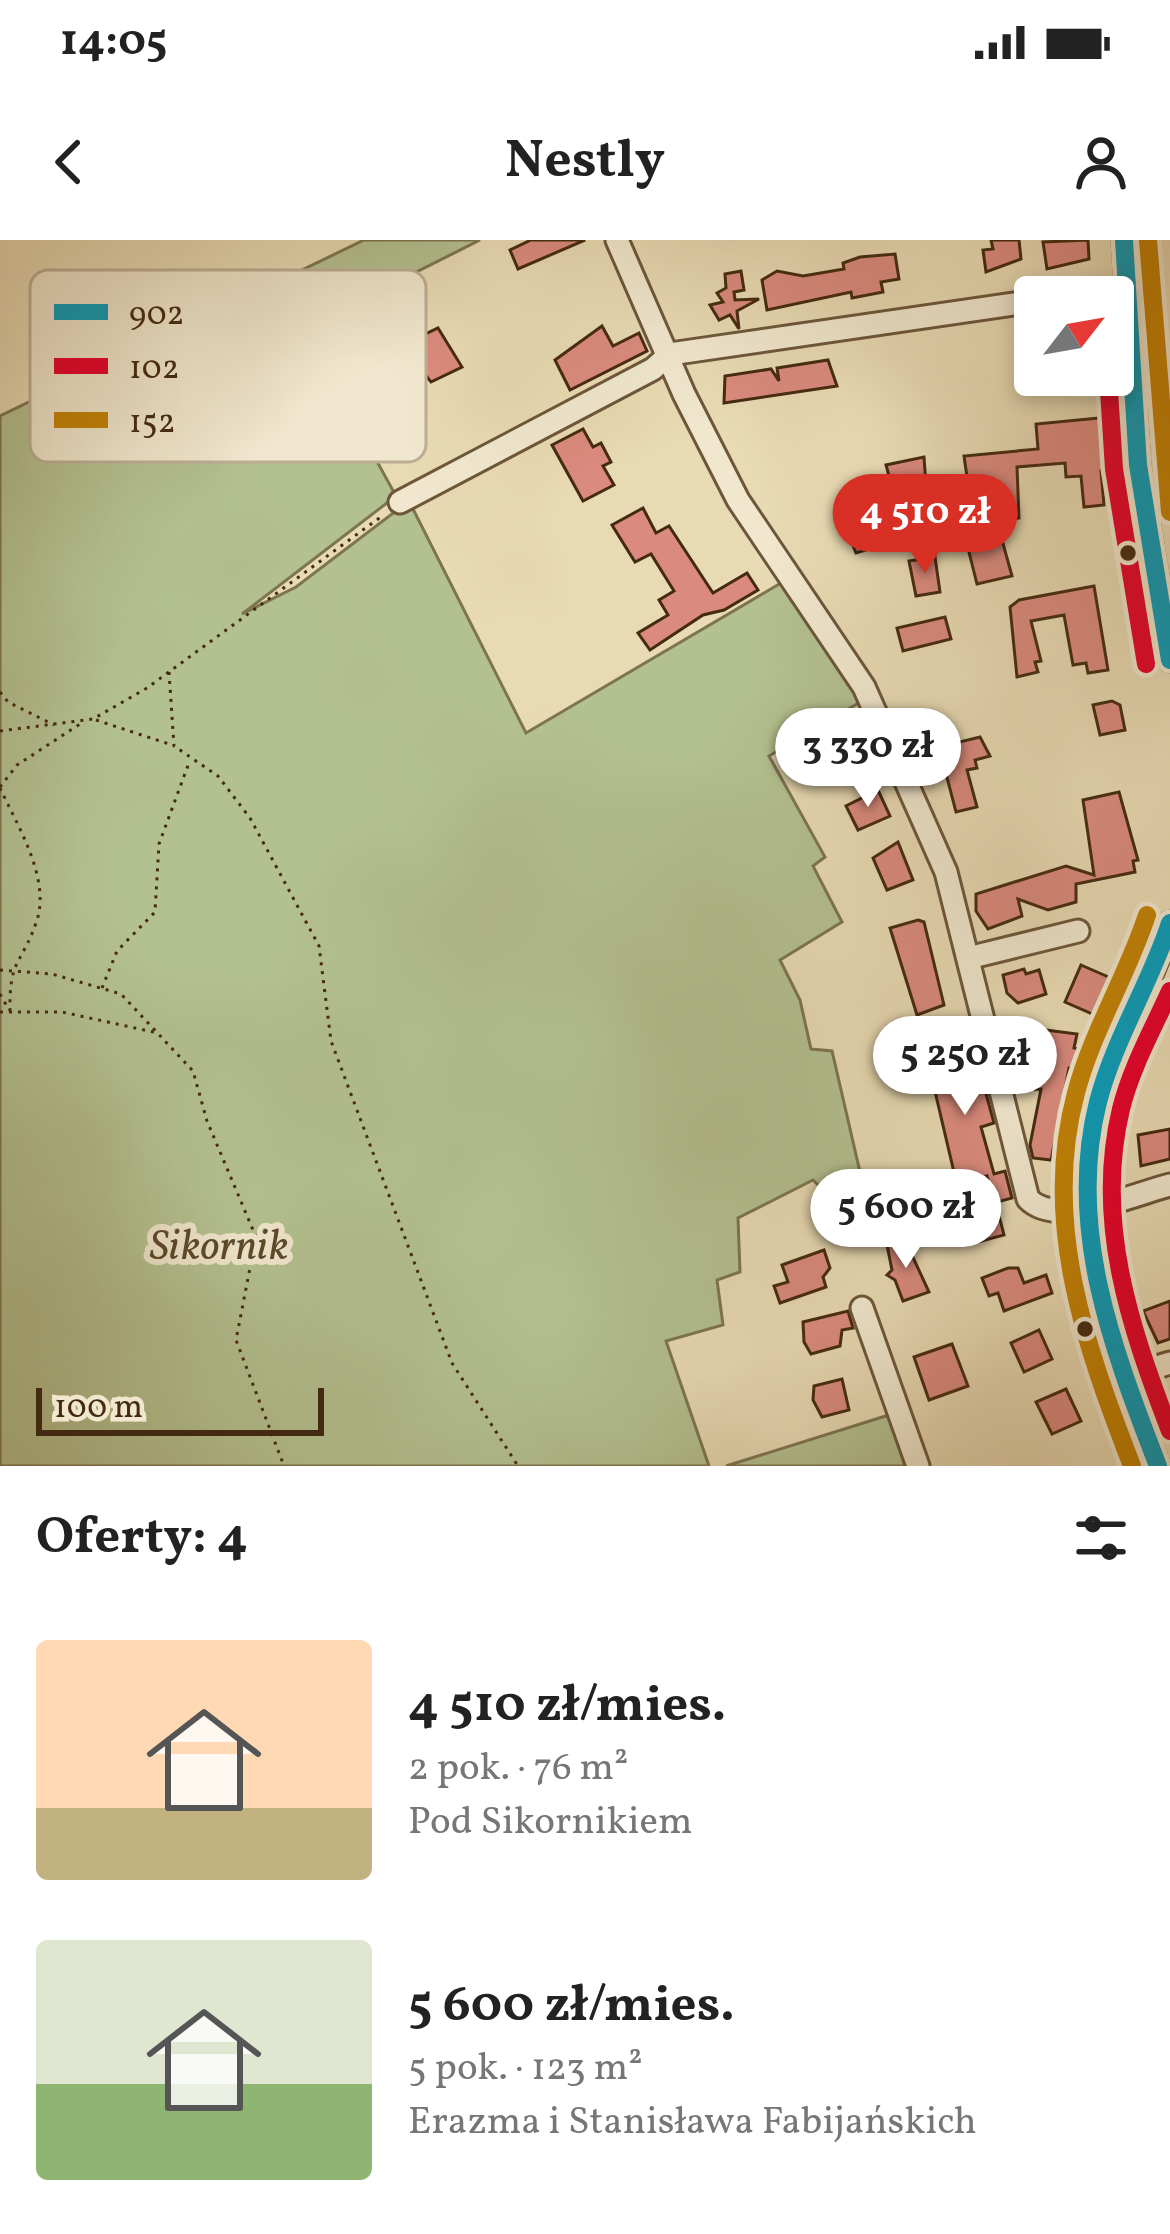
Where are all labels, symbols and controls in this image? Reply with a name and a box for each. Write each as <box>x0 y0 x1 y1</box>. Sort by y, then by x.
text: 14:05 <box>60 11 167 74</box>
text: Nestly <box>505 125 665 200</box>
icon: back <box>36 129 102 195</box>
icon: person <box>1068 129 1134 195</box>
legend <box>30 270 426 462</box>
north arrow <box>1014 276 1134 396</box>
map controls <box>1014 276 1134 396</box>
text: 902 <box>129 293 184 339</box>
text: 102 <box>129 347 179 393</box>
text: 152 <box>129 401 175 447</box>
pin: 4 510 zł <box>801 474 1049 576</box>
text: 4 510 zł <box>860 486 990 540</box>
unlabelled marker <box>1117 542 1139 564</box>
pin: 3 330 zł <box>744 708 992 810</box>
text: 3 330 zł <box>802 720 934 774</box>
pin: 5 250 zł <box>841 1016 1089 1118</box>
text: 5 250 zł <box>900 1028 1030 1082</box>
pin: 5 600 zł <box>782 1169 1030 1271</box>
text: 5 600 zł <box>837 1181 975 1235</box>
park label: Sikornik <box>150 1219 288 1278</box>
unlabelled marker <box>1074 1318 1096 1340</box>
scale bar <box>36 1382 324 1435</box>
text: 100 m <box>54 1386 143 1432</box>
text: Oferty: 4 <box>36 1503 248 1574</box>
icon: filters <box>1068 1505 1134 1571</box>
text: 4 510 zł/mies. <box>408 1671 726 1742</box>
icon: home <box>132 1688 276 1832</box>
text: 2 pok. · 76 m² <box>408 1742 629 1796</box>
text: Pod Sikornikiem <box>408 1796 692 1850</box>
text: 5 600 zł/mies. <box>408 1971 735 2042</box>
icon: home <box>132 1988 276 2132</box>
text: 5 pok. · 123 m² <box>408 2042 643 2096</box>
text: Erazma i Stanisława Fabijańskich <box>408 2096 977 2150</box>

